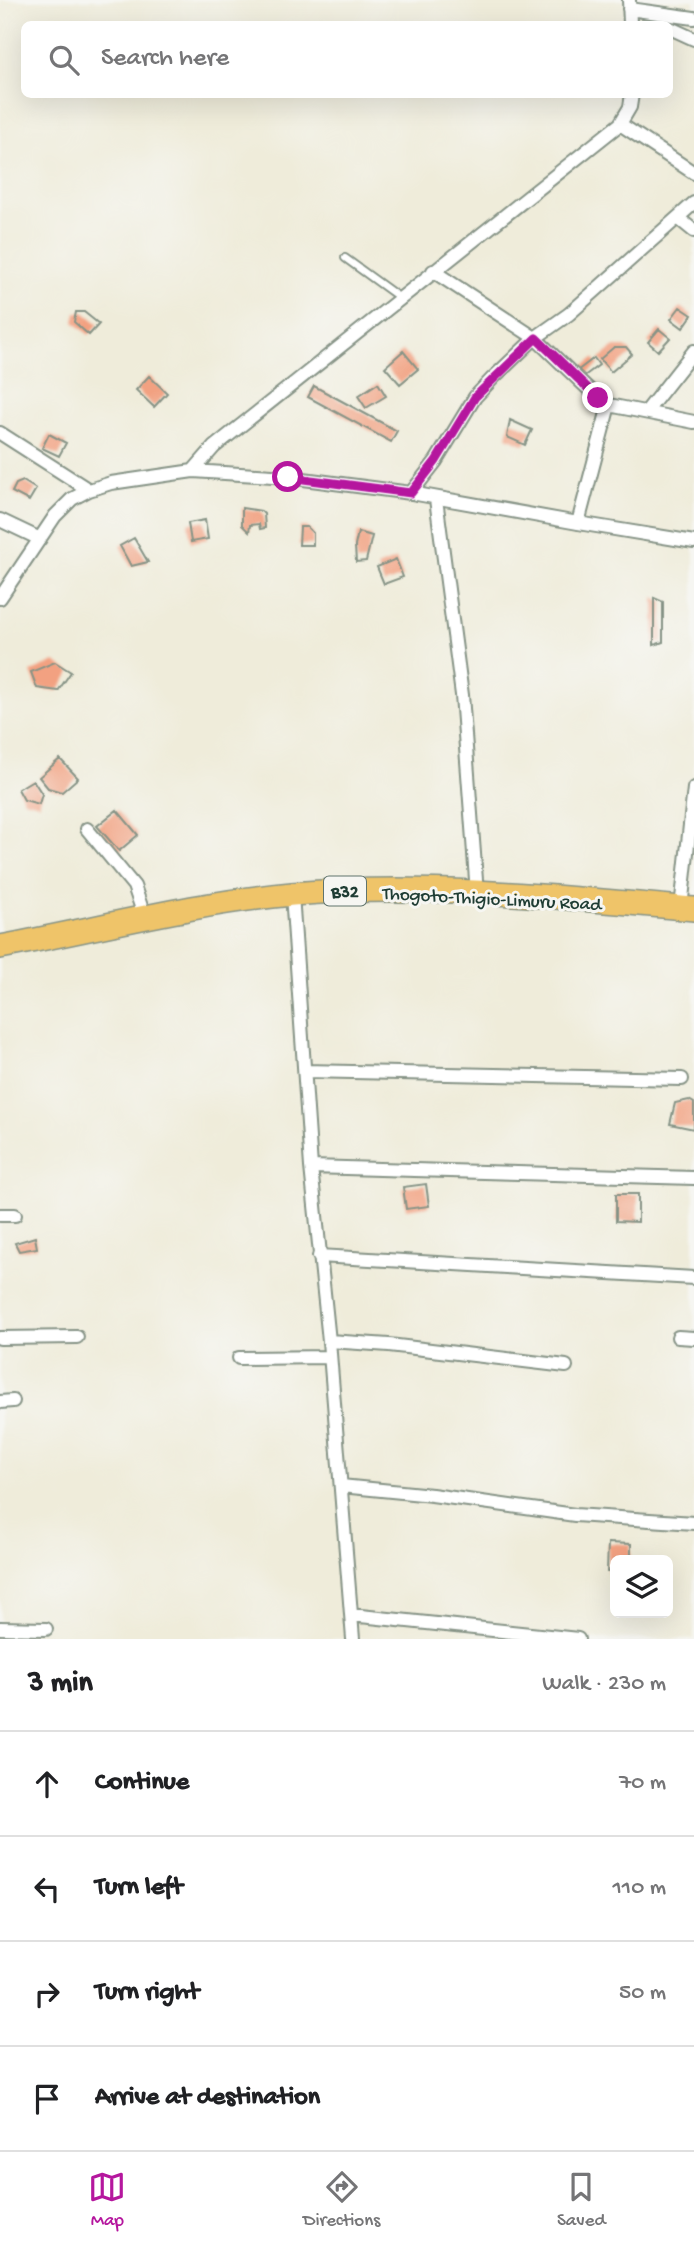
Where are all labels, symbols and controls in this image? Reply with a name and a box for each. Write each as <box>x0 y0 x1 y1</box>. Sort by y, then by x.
search box <box>21 21 673 98</box>
icon: search <box>45 41 83 79</box>
text: Search here <box>101 44 229 75</box>
route end <box>582 382 613 413</box>
route start <box>272 461 303 492</box>
road number: B32 <box>324 876 366 906</box>
street label: Thogoto-Thigio-Limuru Road <box>381 883 604 918</box>
map controls <box>610 1555 673 1618</box>
button: layers <box>610 1555 673 1618</box>
text: 3 min <box>28 1667 93 1702</box>
text: Walk · 230 m <box>542 1671 666 1698</box>
icon: ahead <box>28 1765 66 1803</box>
text: Continue <box>95 1768 189 1799</box>
text: 70 m <box>619 1770 666 1797</box>
icon: left <box>28 1870 66 1908</box>
text: Turn left <box>95 1873 183 1904</box>
text: 110 m <box>613 1875 666 1902</box>
icon: right <box>28 1975 66 2013</box>
text: Turn right <box>95 1978 199 2009</box>
text: 50 m <box>619 1980 666 2007</box>
icon: arrive <box>28 2080 66 2118</box>
text: Arrive at destination <box>95 2083 320 2114</box>
tab: Map <box>88 2168 126 2233</box>
tab: Directions <box>303 2168 380 2233</box>
tab: Saved <box>557 2168 606 2233</box>

